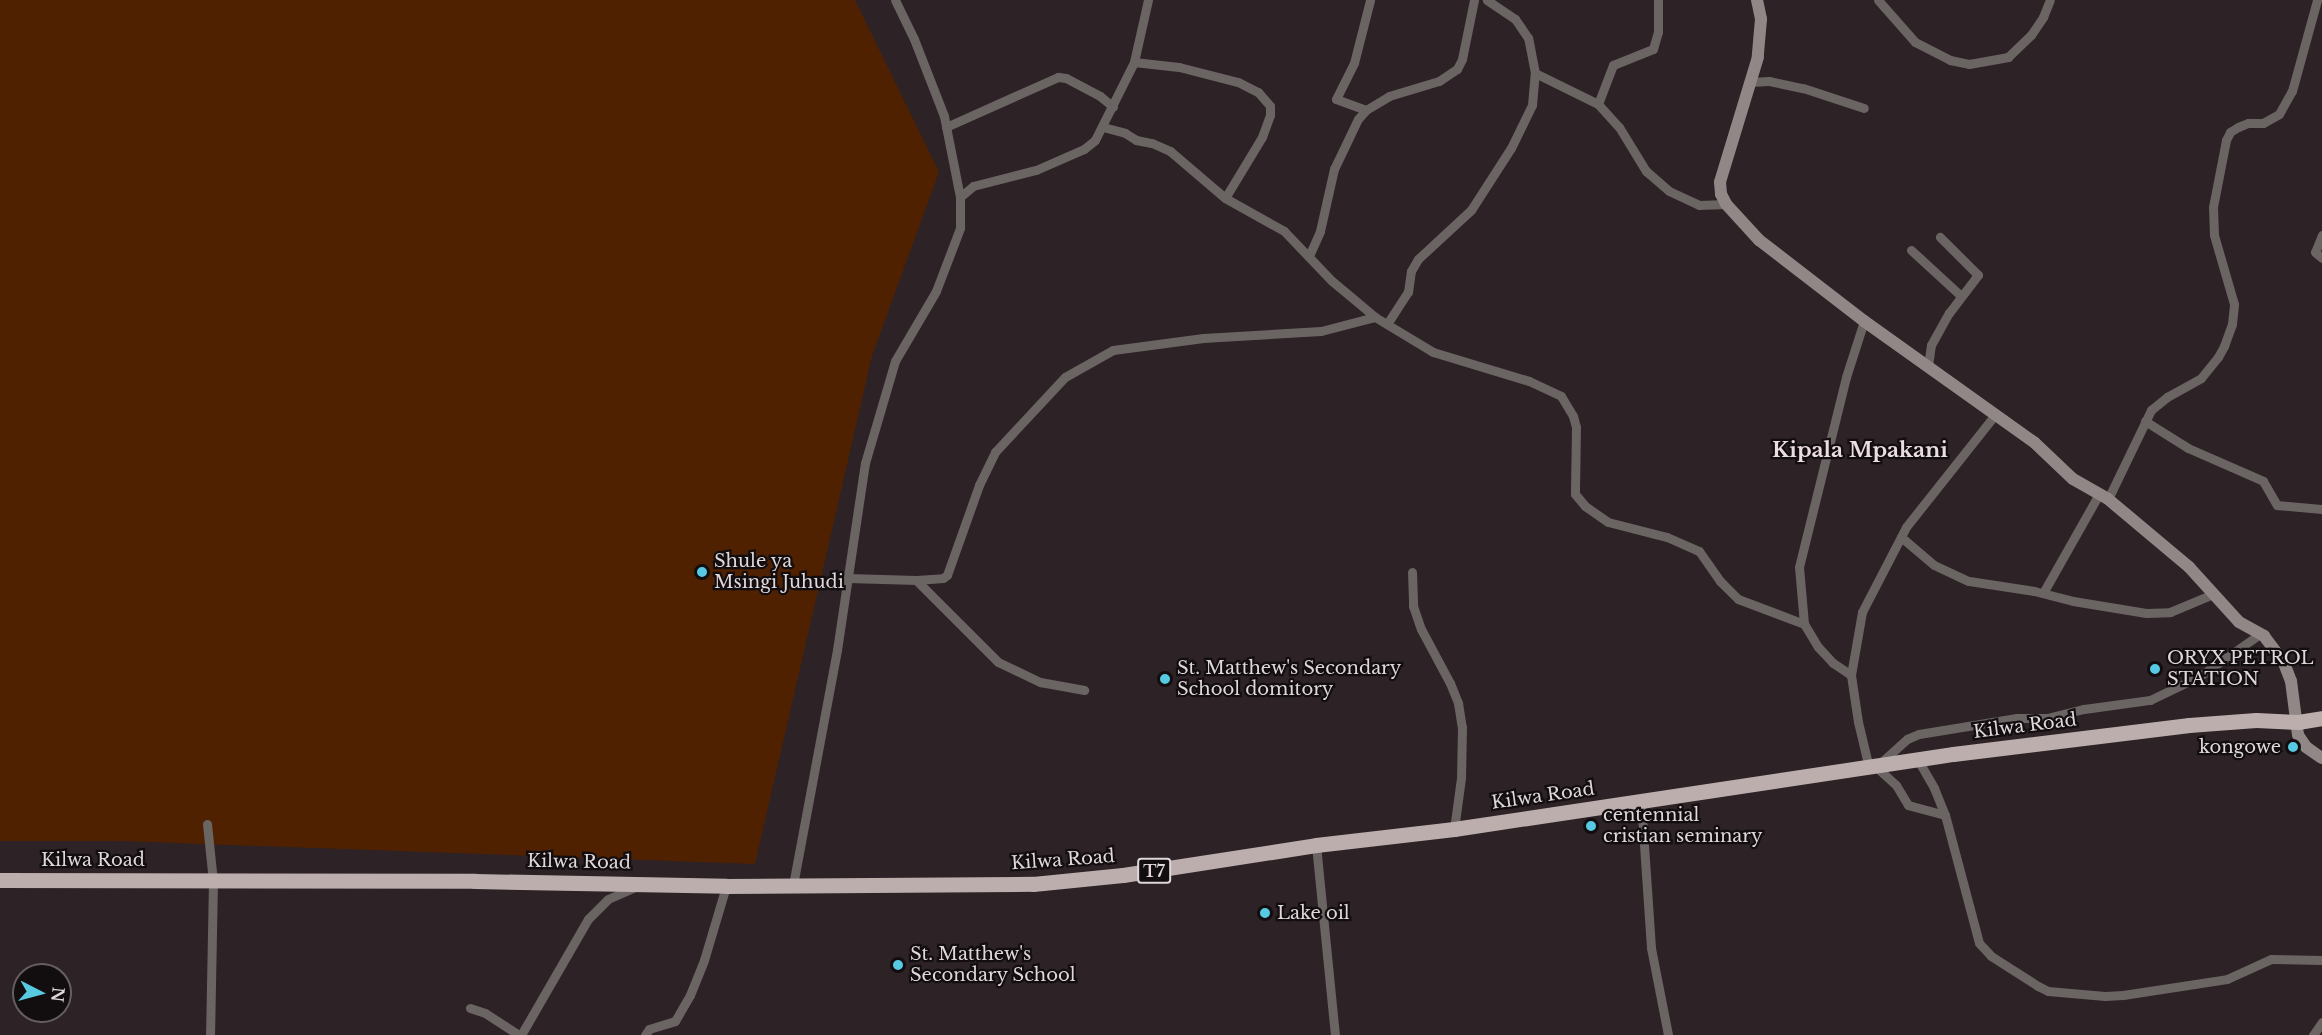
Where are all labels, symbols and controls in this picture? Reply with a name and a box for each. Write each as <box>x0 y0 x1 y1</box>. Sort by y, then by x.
district label: Kipala Mpakani <box>1772 437 1948 463</box>
place label: Shule ya Msingi Juhudi <box>714 551 844 594</box>
marker: Shule ya Msingi Juhudi <box>695 565 709 579</box>
place label: ORYX PETROL STATION <box>2167 648 2314 690</box>
place label: St. Matthew's Secondary School domitory <box>1177 658 1401 700</box>
marker: ORYX PETROL STATION <box>2148 662 2162 676</box>
marker: St. Matthew's Secondary School domitory <box>1158 672 1172 686</box>
street label: Kilwa Road <box>1972 709 2078 743</box>
place label: kongowe <box>2199 736 2281 758</box>
marker: kongowe <box>2286 740 2300 754</box>
street label: Kilwa Road <box>1490 778 1596 814</box>
place label: centennial cristian seminary <box>1603 805 1762 848</box>
marker: centennial cristian seminary <box>1584 819 1598 833</box>
street label: Kilwa Road <box>1010 846 1116 874</box>
street label: Kilwa Road <box>41 849 145 871</box>
street label: Kilwa Road <box>527 850 631 874</box>
road number: T7 <box>1136 858 1172 884</box>
place label: Lake oil <box>1277 902 1350 924</box>
marker: Lake oil <box>1258 906 1272 920</box>
place label: St. Matthew's Secondary School <box>910 944 1076 986</box>
marker: St. Matthew's Secondary School <box>891 958 905 972</box>
north arrow <box>12 963 72 1023</box>
text: N <box>47 986 69 1003</box>

